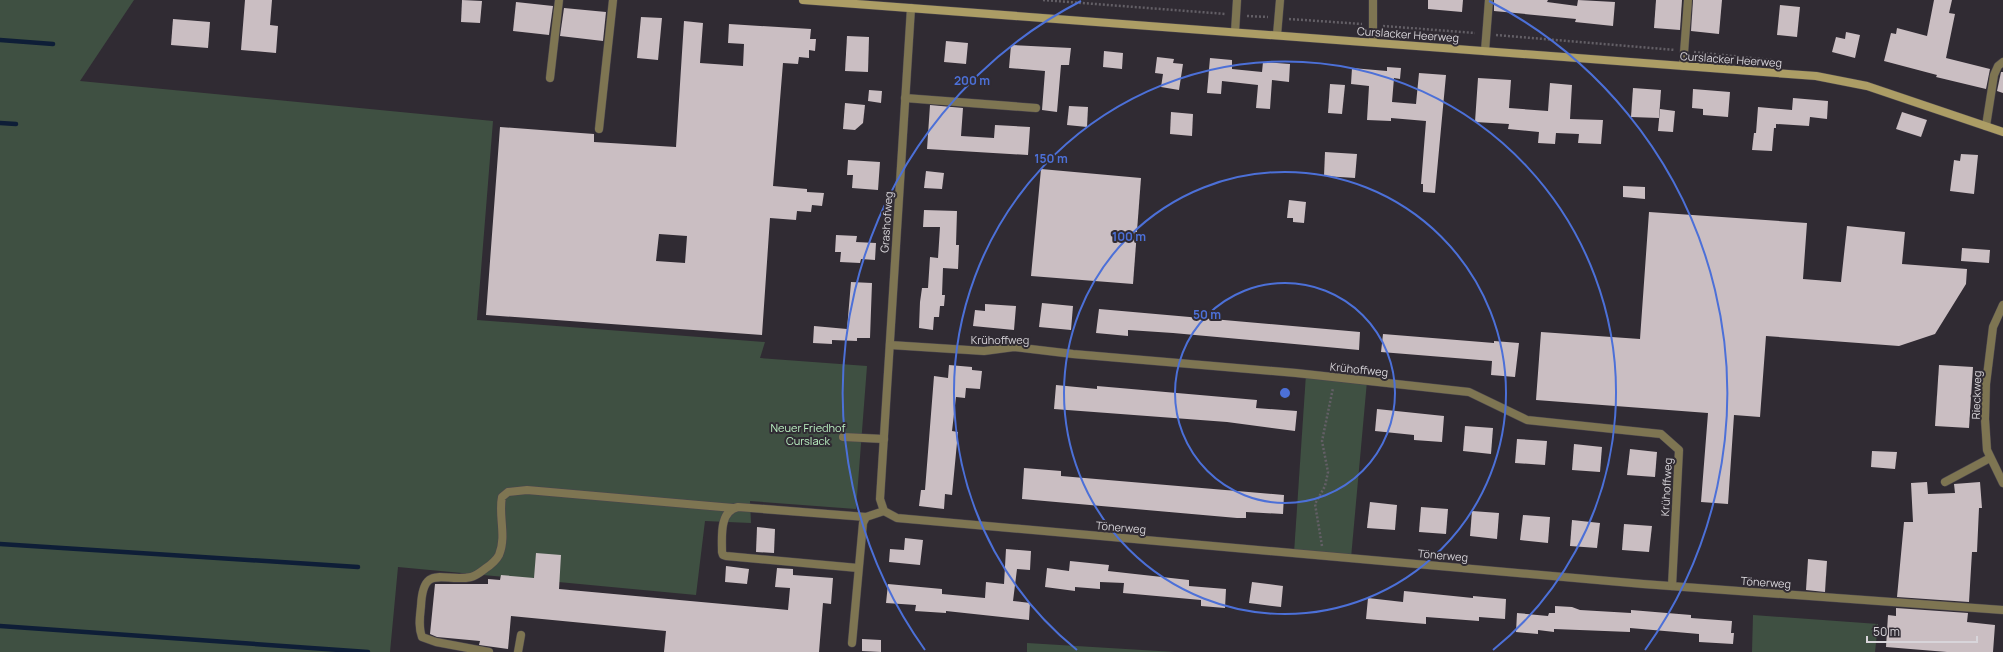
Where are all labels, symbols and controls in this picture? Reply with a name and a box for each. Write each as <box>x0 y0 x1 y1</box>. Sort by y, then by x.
street label: Curslacker Heerweg <box>1357 23 1459 45</box>
street label: Curslacker Heerweg <box>1680 48 1782 70</box>
text: 200 m <box>954 72 990 89</box>
text: 150 m <box>1034 150 1068 167</box>
street label: Grashofweg <box>876 191 896 253</box>
text: 100 m <box>1112 228 1146 245</box>
text: 50 m <box>1193 306 1221 323</box>
street label: Krühoffweg <box>971 332 1029 347</box>
street label: Krühoffweg <box>1329 358 1389 380</box>
street label: Rieckweg <box>1968 370 1984 420</box>
centre of rings <box>1278 386 1292 400</box>
park label: Neuer Friedhof Curslack <box>770 420 846 448</box>
street label: Krühoffweg <box>1657 457 1675 517</box>
street label: Tönerweg <box>1095 517 1147 537</box>
street label: Tönerweg <box>1417 545 1469 565</box>
street label: Tönerweg <box>1740 573 1792 591</box>
scale bar <box>1867 618 1977 644</box>
text: 50 m <box>1873 623 1900 640</box>

